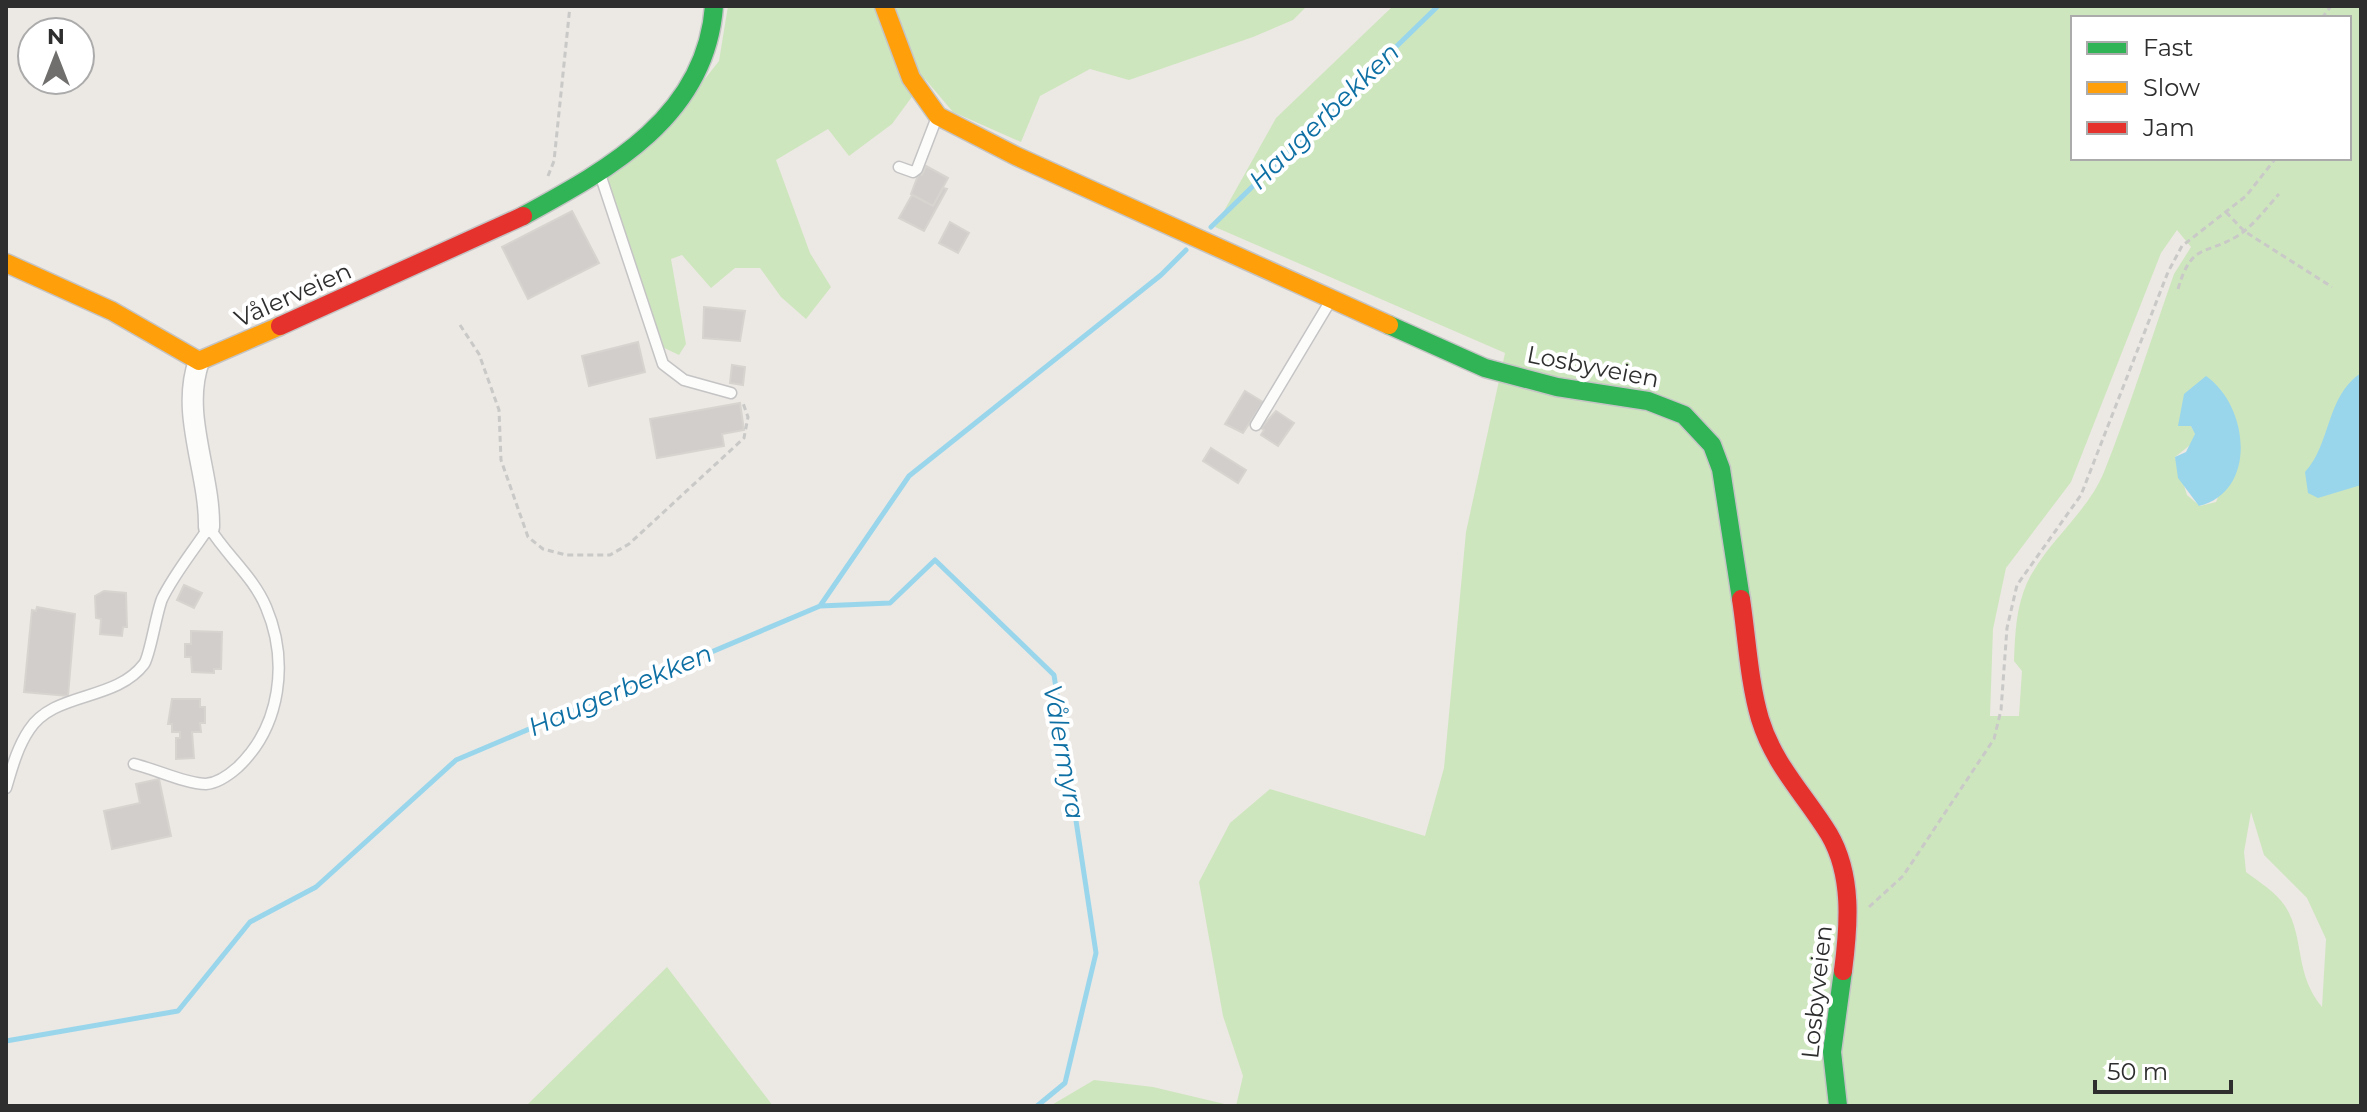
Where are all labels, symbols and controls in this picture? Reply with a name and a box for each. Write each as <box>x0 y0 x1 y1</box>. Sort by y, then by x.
north arrow <box>16 16 96 96</box>
legend <box>2071 16 2351 160</box>
text: N <box>47 23 65 50</box>
text: Fast <box>2143 33 2194 62</box>
water label: Haugerbekken <box>1242 36 1406 196</box>
text: Slow <box>2143 73 2200 102</box>
text: Jam <box>2142 113 2195 142</box>
street label: Vålerveien <box>230 256 356 333</box>
street label: Losbyveien <box>1525 340 1662 394</box>
water label: Haugerbekken <box>523 637 717 743</box>
water label: Vålermyra <box>1036 682 1092 822</box>
street label: Losbyveien <box>1795 924 1838 1060</box>
scale bar <box>2095 1044 2231 1094</box>
text: 50 m <box>2107 1057 2168 1086</box>

